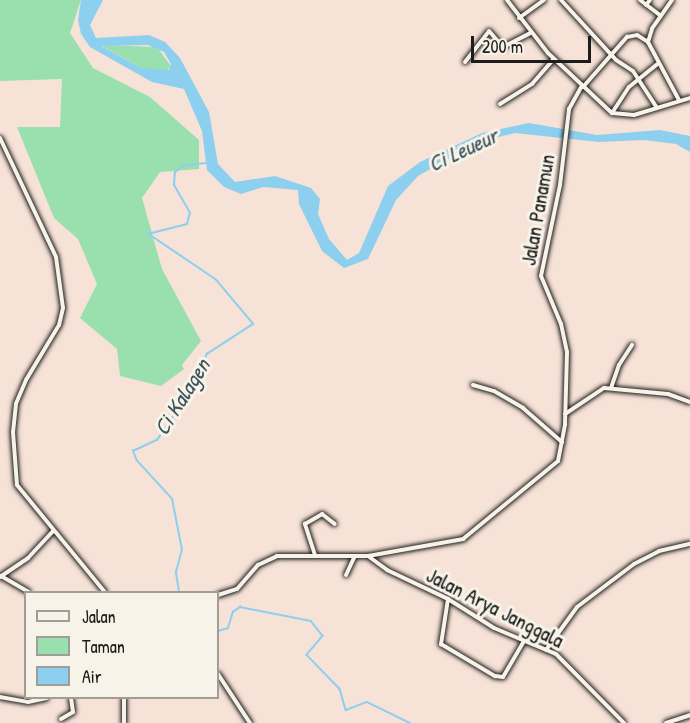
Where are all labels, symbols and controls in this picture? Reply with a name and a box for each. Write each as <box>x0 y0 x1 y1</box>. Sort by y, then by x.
scale bar <box>474 24 594 62</box>
text: 200 m <box>482 34 523 59</box>
water label: Ci Leueur <box>424 122 502 178</box>
street label: Jalan Panamun <box>516 152 560 268</box>
water label: Ci Kalagen <box>148 354 216 440</box>
street label: Jalan Arya Janggala <box>422 563 568 653</box>
legend <box>24 591 219 699</box>
text: Jalan <box>82 604 116 629</box>
text: Taman <box>82 634 125 659</box>
text: Air <box>82 664 102 689</box>

